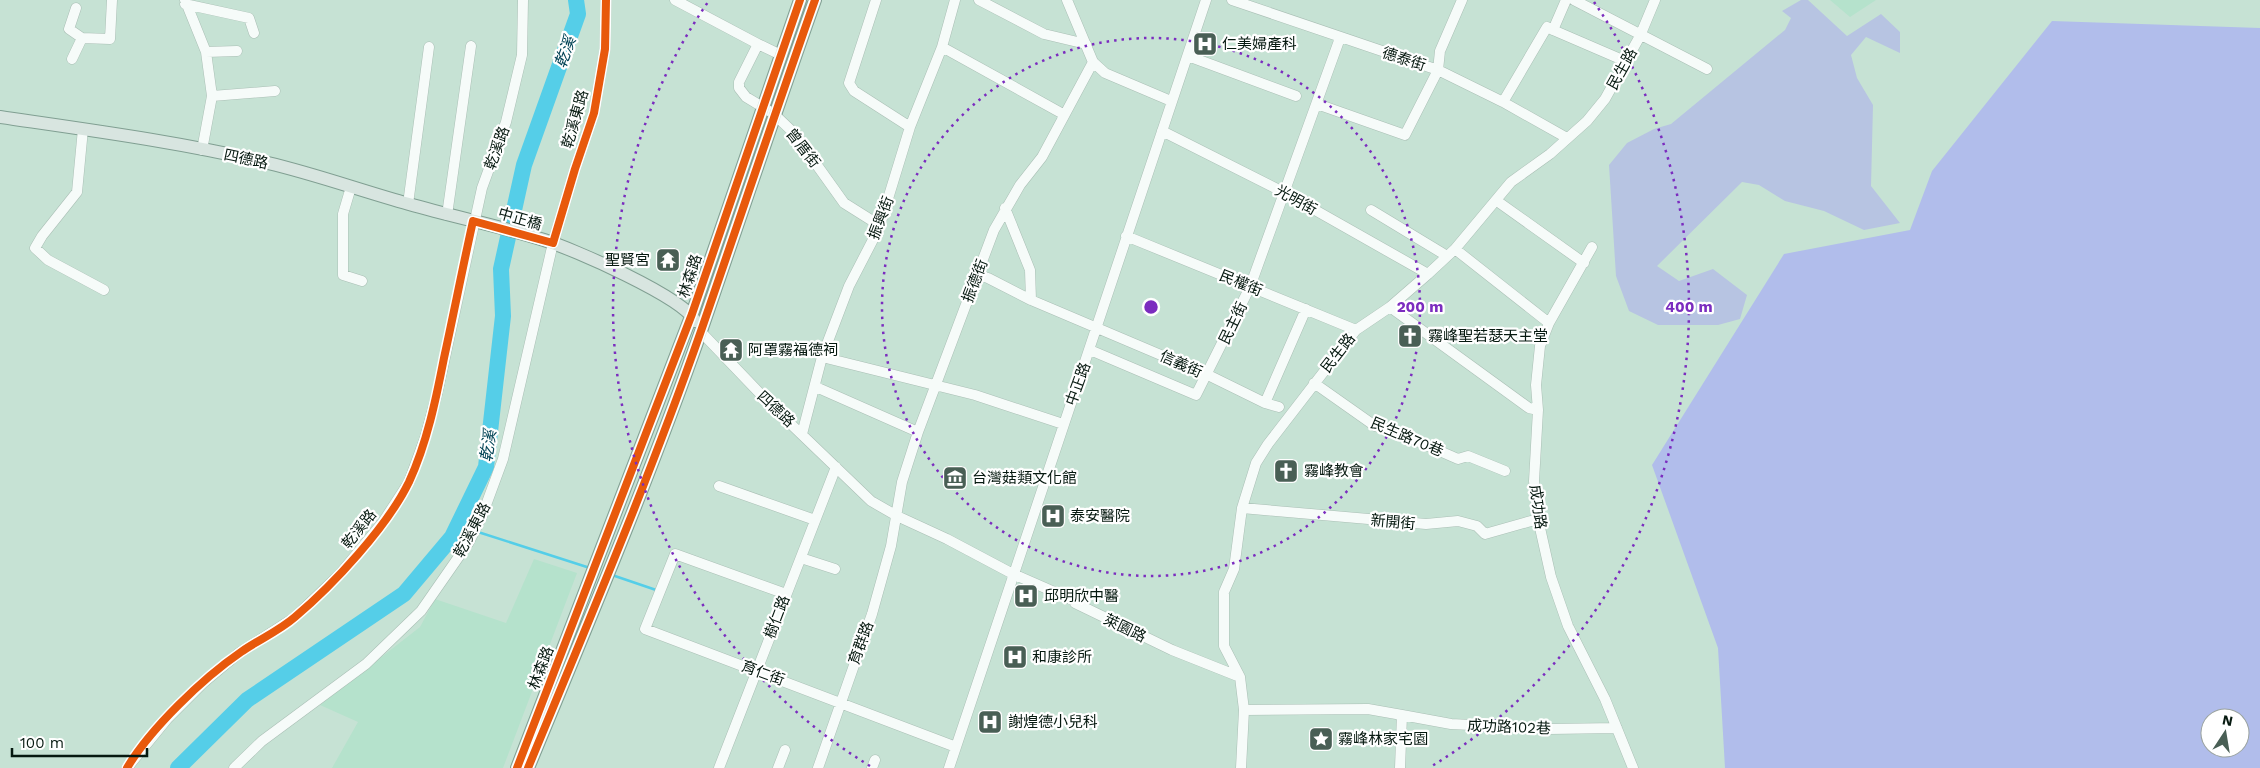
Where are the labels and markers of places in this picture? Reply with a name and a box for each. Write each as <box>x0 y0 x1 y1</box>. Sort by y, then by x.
hospital icon: 仁美婦產科 <box>1192 31 1218 57</box>
place label: 仁美婦產科 <box>1222 35 1297 53</box>
temple icon: 聖賢宮 <box>655 247 681 273</box>
place label: 聖賢宮 <box>605 251 650 269</box>
centre of rings <box>1142 298 1160 316</box>
church icon: 霧峰聖若瑟天主堂 <box>1397 323 1423 349</box>
place label: 霧峰聖若瑟天主堂 <box>1428 327 1548 345</box>
temple icon: 阿罩霧福德祠 <box>718 337 744 363</box>
place label: 阿罩霧福德祠 <box>748 341 838 359</box>
church icon: 霧峰教會 <box>1273 458 1299 484</box>
place label: 霧峰教會 <box>1304 462 1364 480</box>
museum icon: 台灣菇類文化館 <box>942 465 968 491</box>
place label: 台灣菇類文化館 <box>972 469 1077 487</box>
hospital icon: 泰安醫院 <box>1040 503 1066 529</box>
place label: 泰安醫院 <box>1070 507 1130 525</box>
hospital icon: 邱明欣中醫 <box>1013 583 1039 609</box>
place label: 邱明欣中醫 <box>1044 587 1119 605</box>
hospital icon: 和康診所 <box>1002 644 1028 670</box>
place label: 和康診所 <box>1032 648 1092 666</box>
hospital icon: 謝煌德小兒科 <box>977 709 1003 735</box>
place label: 謝煌德小兒科 <box>1008 713 1098 731</box>
place icon: 霧峰林家宅園 <box>1308 726 1334 752</box>
place label: 霧峰林家宅園 <box>1338 730 1428 748</box>

